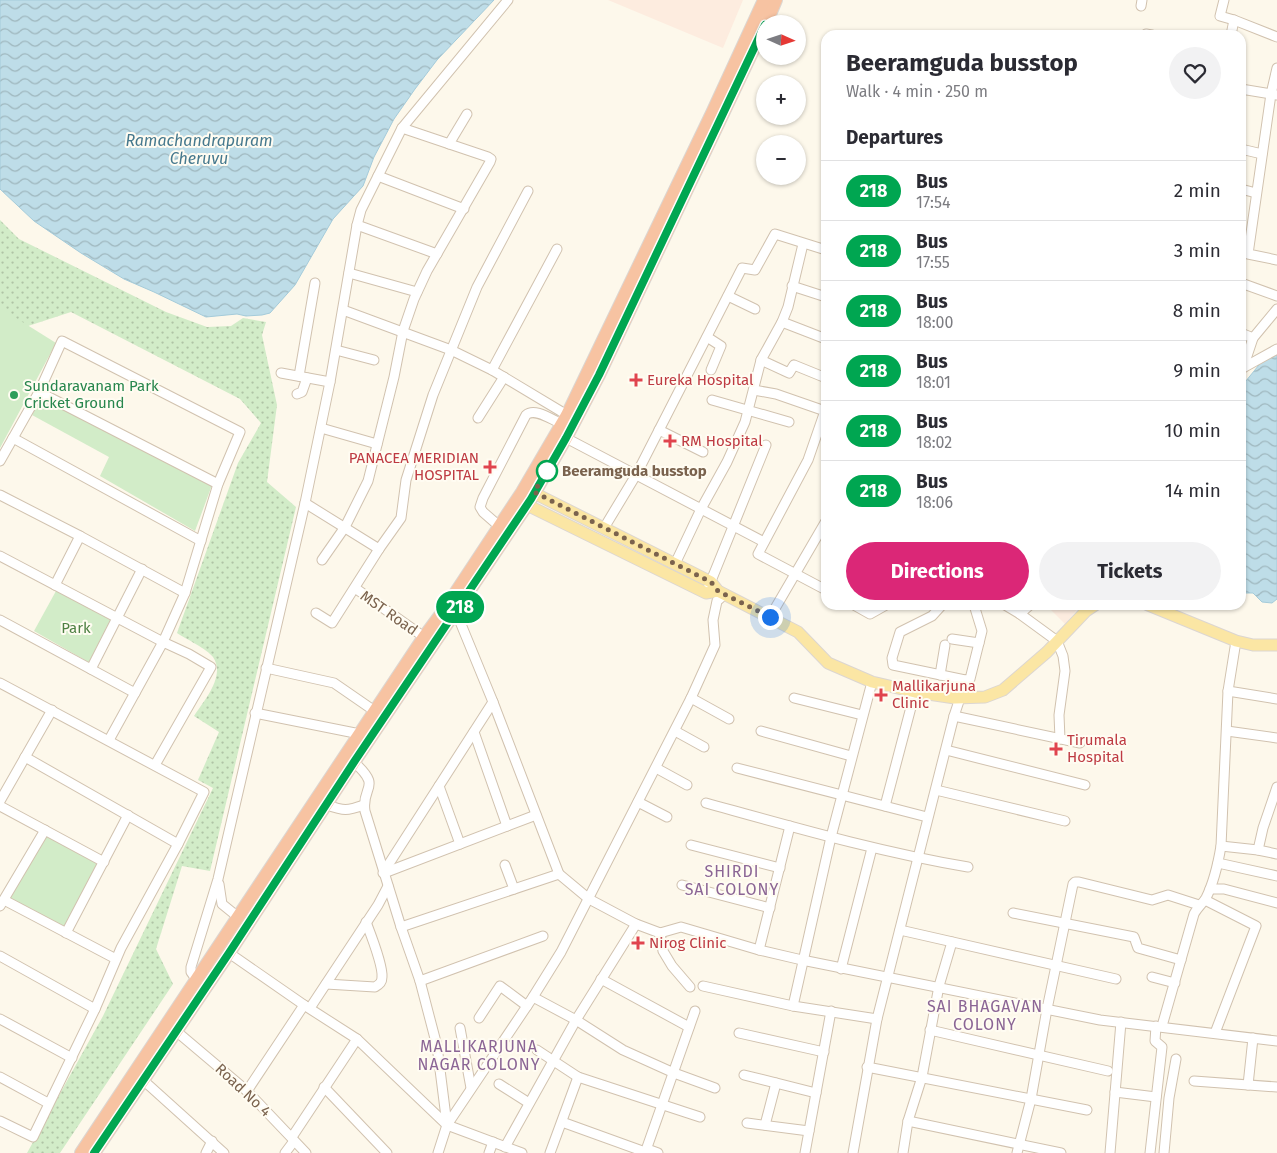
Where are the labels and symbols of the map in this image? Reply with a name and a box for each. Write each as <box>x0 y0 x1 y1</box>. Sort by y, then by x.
north arrow <box>756 15 806 65</box>
water label: Ramachandrapuram Cheruvu <box>125 131 273 168</box>
place label: Eureka Hospital <box>647 371 754 389</box>
marker: Eureka Hospital <box>629 373 643 387</box>
place label: Sundaravanam Park Cricket Ground <box>24 377 159 412</box>
marker: Sundaravanam Park Cricket Ground <box>8 389 20 401</box>
place label: RM Hospital <box>681 432 763 450</box>
marker: RM Hospital <box>663 434 677 448</box>
place label: PANACEA MERIDIAN HOSPITAL <box>349 449 480 484</box>
marker: PANACEA MERIDIAN HOSPITAL <box>483 460 497 474</box>
marker: Beeramguda busstop <box>536 460 558 482</box>
place label: Beeramguda busstop <box>562 462 707 480</box>
street label: MST Road <box>357 587 421 639</box>
line badge: 218 <box>431 591 489 623</box>
your location <box>758 605 783 630</box>
park label: Park <box>61 619 91 637</box>
place label: Mallikarjuna Clinic <box>892 677 976 712</box>
marker: Mallikarjuna Clinic <box>874 688 888 702</box>
place label: Tirumala Hospital <box>1067 731 1127 766</box>
marker: Tirumala Hospital <box>1049 742 1063 756</box>
district label: SHIRDI SAI COLONY <box>685 862 779 899</box>
place label: Nirog Clinic <box>649 934 726 952</box>
marker: Nirog Clinic <box>631 936 645 950</box>
district label: SAI BHAGAVAN COLONY <box>927 997 1043 1034</box>
district label: MALLIKARJUNA NAGAR COLONY <box>418 1037 540 1074</box>
street label: Road No 4 <box>211 1060 275 1120</box>

